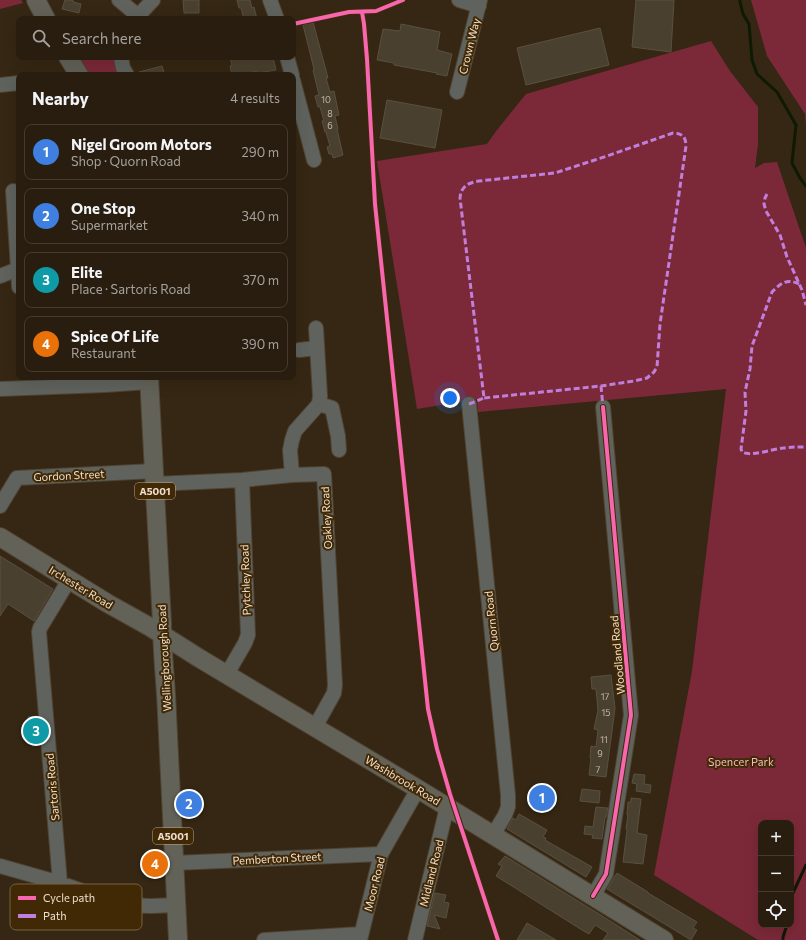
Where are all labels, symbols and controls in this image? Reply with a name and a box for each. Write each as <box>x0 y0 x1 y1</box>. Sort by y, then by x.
search box <box>16 16 296 60</box>
street label: Crown Way <box>456 16 482 75</box>
icon: search <box>30 27 52 49</box>
text: Search here <box>62 29 141 47</box>
text: Nearby <box>32 88 89 109</box>
text: 4 results <box>230 90 280 106</box>
house number: 10 <box>321 94 331 105</box>
house number: 8 <box>327 108 333 119</box>
house number: 6 <box>327 120 333 131</box>
text: Nigel Groom Motors <box>71 135 212 153</box>
text: 1 <box>43 144 49 160</box>
text: 290 m <box>242 144 279 160</box>
text: Shop · Quorn Road <box>71 153 181 169</box>
text: One Stop <box>71 199 136 217</box>
text: 2 <box>42 208 50 224</box>
text: 340 m <box>241 208 279 224</box>
text: Supermarket <box>71 217 148 233</box>
text: Elite <box>71 263 102 281</box>
text: 3 <box>42 272 50 288</box>
text: 370 m <box>242 272 279 288</box>
text: Place · Sartoris Road <box>71 281 191 297</box>
text: Spice Of Life <box>71 327 159 345</box>
text: 4 <box>42 336 50 352</box>
text: 390 m <box>241 336 279 352</box>
text: Restaurant <box>71 345 136 361</box>
your location <box>440 388 460 408</box>
street label: Gordon Street <box>33 467 105 483</box>
road number: A5001 <box>135 483 175 499</box>
street label: Oakley Road <box>318 486 334 550</box>
street label: Pytchley Road <box>237 544 253 616</box>
street label: Irchester Road <box>47 563 115 611</box>
street label: Quorn Road <box>481 590 501 652</box>
street label: Wellingborough Road <box>155 604 173 712</box>
street label: Woodland Road <box>607 615 627 695</box>
house number: 17 <box>601 691 610 702</box>
house number: 15 <box>601 707 611 718</box>
pin: 3 <box>23 716 49 746</box>
house number: 11 <box>600 734 608 745</box>
house number: 9 <box>597 748 603 759</box>
street label: Washbrook Road <box>363 752 443 808</box>
street label: Sartoris Road <box>43 753 61 821</box>
park label: Spencer Park <box>708 755 774 768</box>
house number: 7 <box>596 764 601 775</box>
pin: 1 <box>529 783 555 813</box>
pin: 2 <box>176 789 202 819</box>
map controls <box>758 820 794 928</box>
button: + <box>758 820 794 856</box>
road number: A5001 <box>153 828 193 844</box>
street label: Midland Road <box>416 838 446 908</box>
pin: 4 <box>142 849 168 879</box>
street label: Pemberton Street <box>232 849 322 867</box>
street label: Moor Road <box>361 855 387 913</box>
button: − <box>758 856 794 892</box>
legend <box>10 884 142 930</box>
text: Cycle path <box>43 891 95 904</box>
button: locate <box>758 892 794 928</box>
text: Path <box>43 909 66 922</box>

